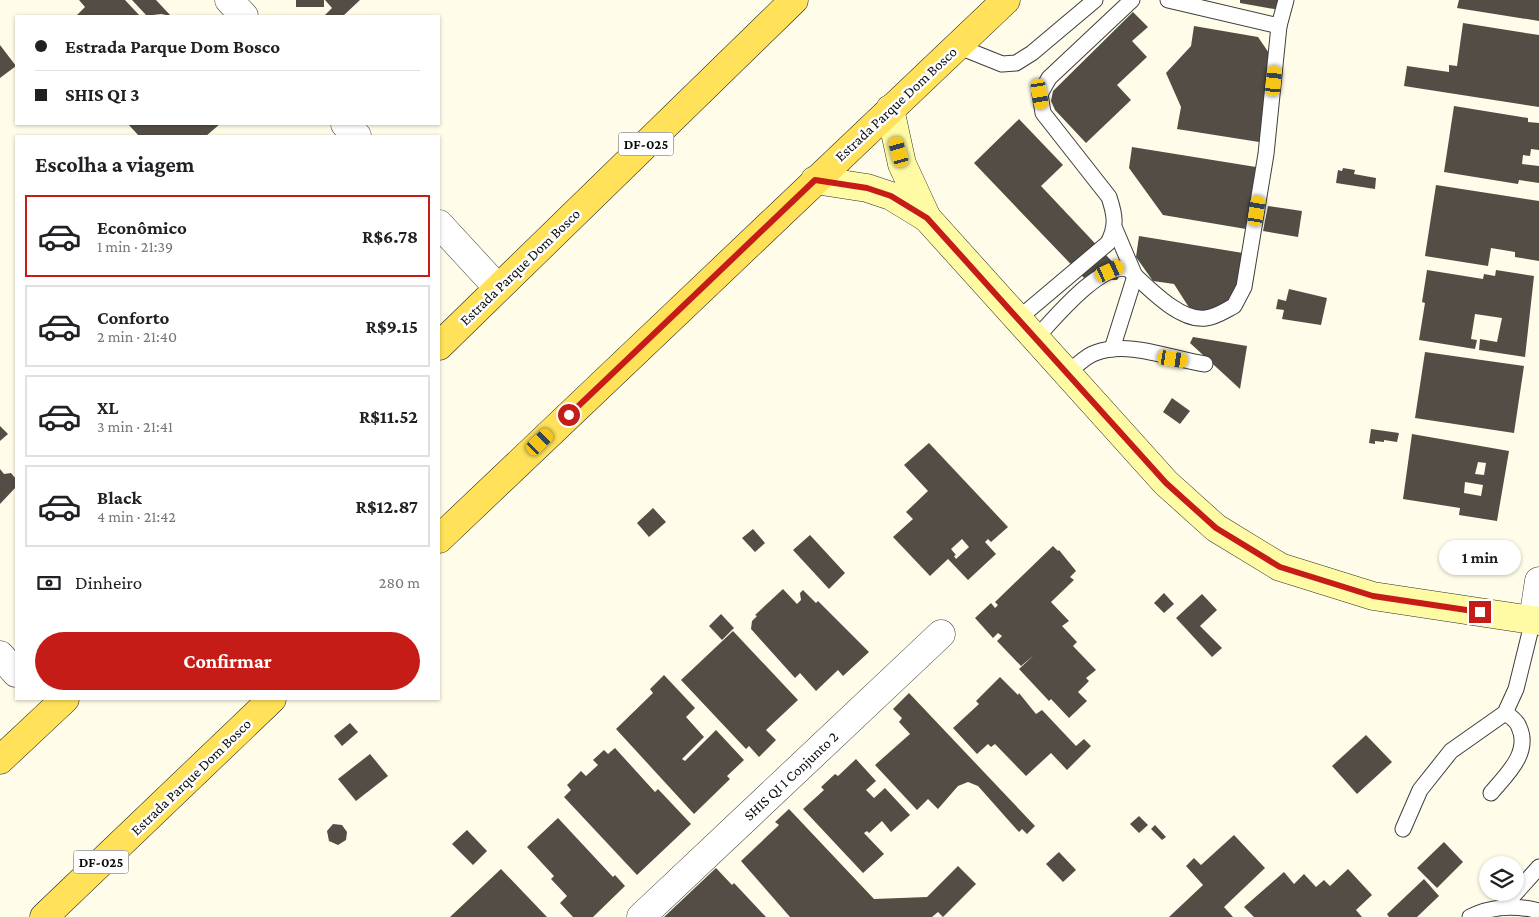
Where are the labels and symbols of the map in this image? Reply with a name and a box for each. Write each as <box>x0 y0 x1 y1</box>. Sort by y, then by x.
street label: Estrada Parque Dom Bosco <box>832 43 961 165</box>
car <box>1264 65 1283 97</box>
car <box>1030 78 1049 110</box>
road number: DF-025 <box>618 132 674 156</box>
car <box>887 136 910 168</box>
car <box>1247 195 1266 227</box>
street label: Estrada Parque Dom Bosco <box>457 206 584 329</box>
car <box>1093 258 1126 284</box>
car <box>1157 349 1188 369</box>
route start <box>558 404 580 426</box>
car <box>523 426 556 458</box>
callout: 1 min <box>1439 540 1521 574</box>
route end <box>1469 601 1491 623</box>
street label: Estrada Parque Dom Bosco <box>128 716 255 839</box>
street label: SHIS QI 1 Conjunto 2 <box>741 728 842 824</box>
road number: DF-025 <box>74 850 128 874</box>

